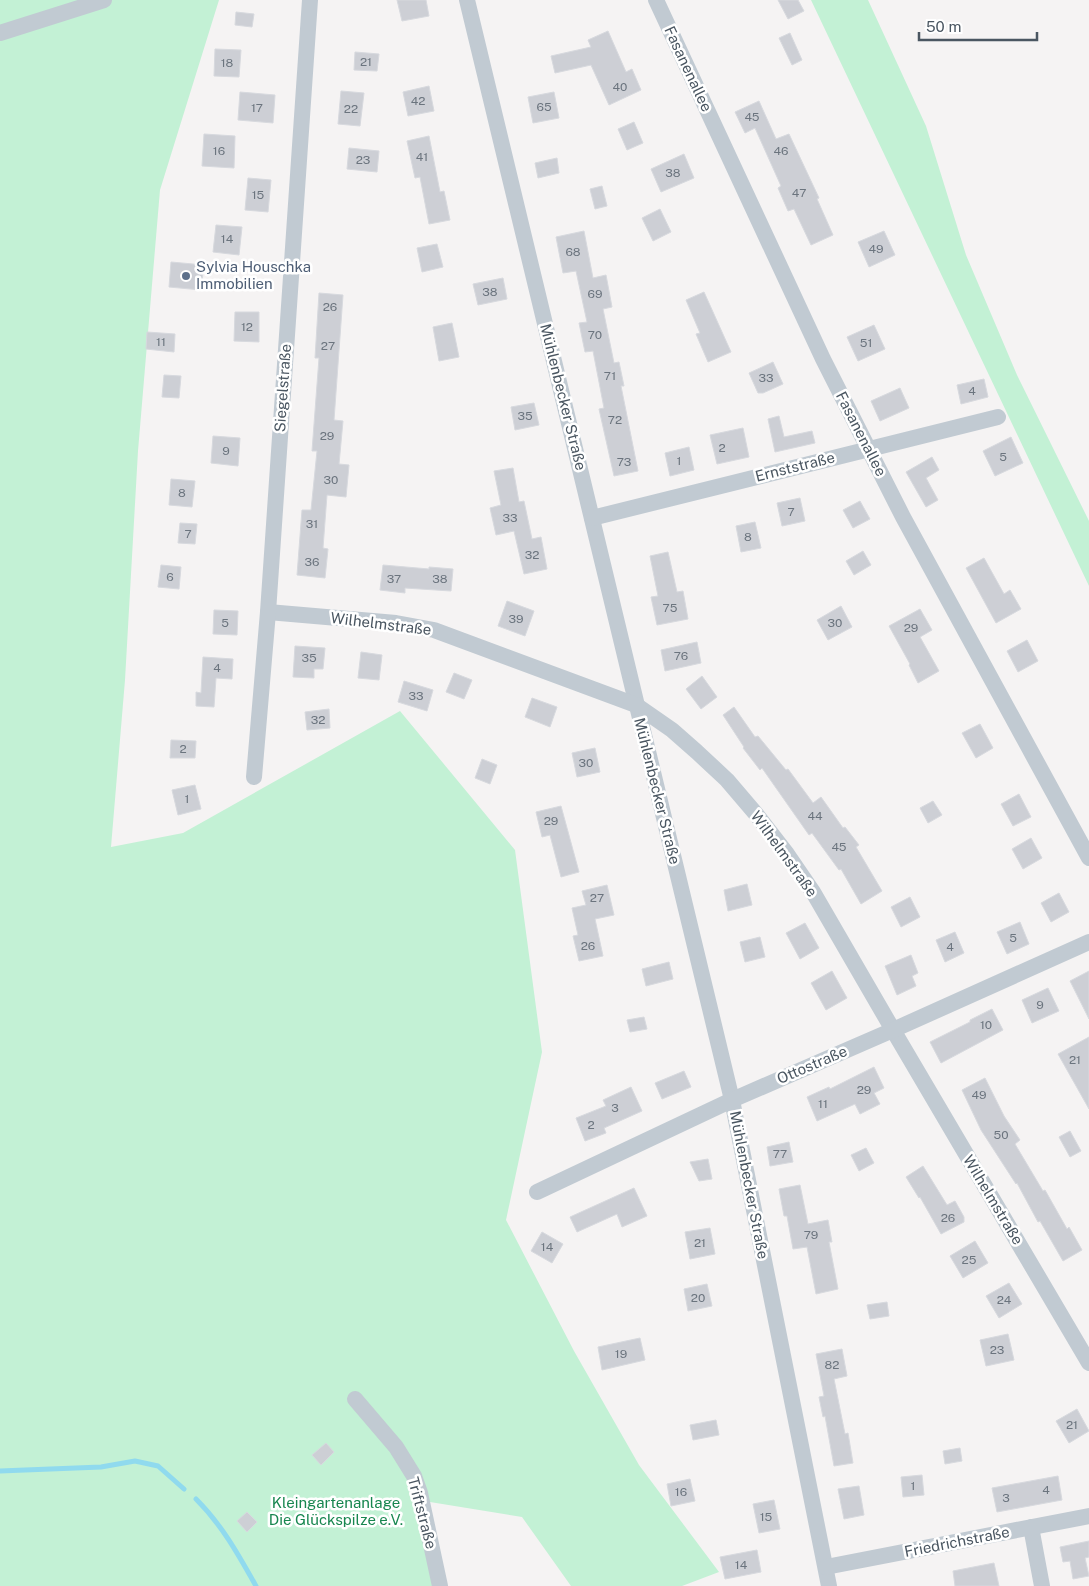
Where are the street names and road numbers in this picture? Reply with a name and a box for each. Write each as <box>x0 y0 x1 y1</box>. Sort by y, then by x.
street label: Fasanenallee <box>661 23 716 114</box>
street label: Mühlenbecker Straße <box>537 322 590 472</box>
street label: Siegelstraße <box>271 343 294 433</box>
street label: Fasanenallee <box>833 389 890 479</box>
street label: Ernststraße <box>753 448 836 485</box>
street label: Wilhelmstraße <box>330 609 433 638</box>
street label: Mühlenbecker Straße <box>631 716 684 866</box>
street label: Wilhelmstraße <box>748 808 821 900</box>
street label: Ottostraße <box>774 1042 849 1087</box>
street label: Mühlenbecker Straße <box>727 1109 772 1260</box>
street label: Wilhelmstraße <box>960 1152 1027 1248</box>
street label: Triftstraße <box>405 1475 440 1551</box>
street label: Friedrichstraße <box>903 1523 1011 1560</box>

